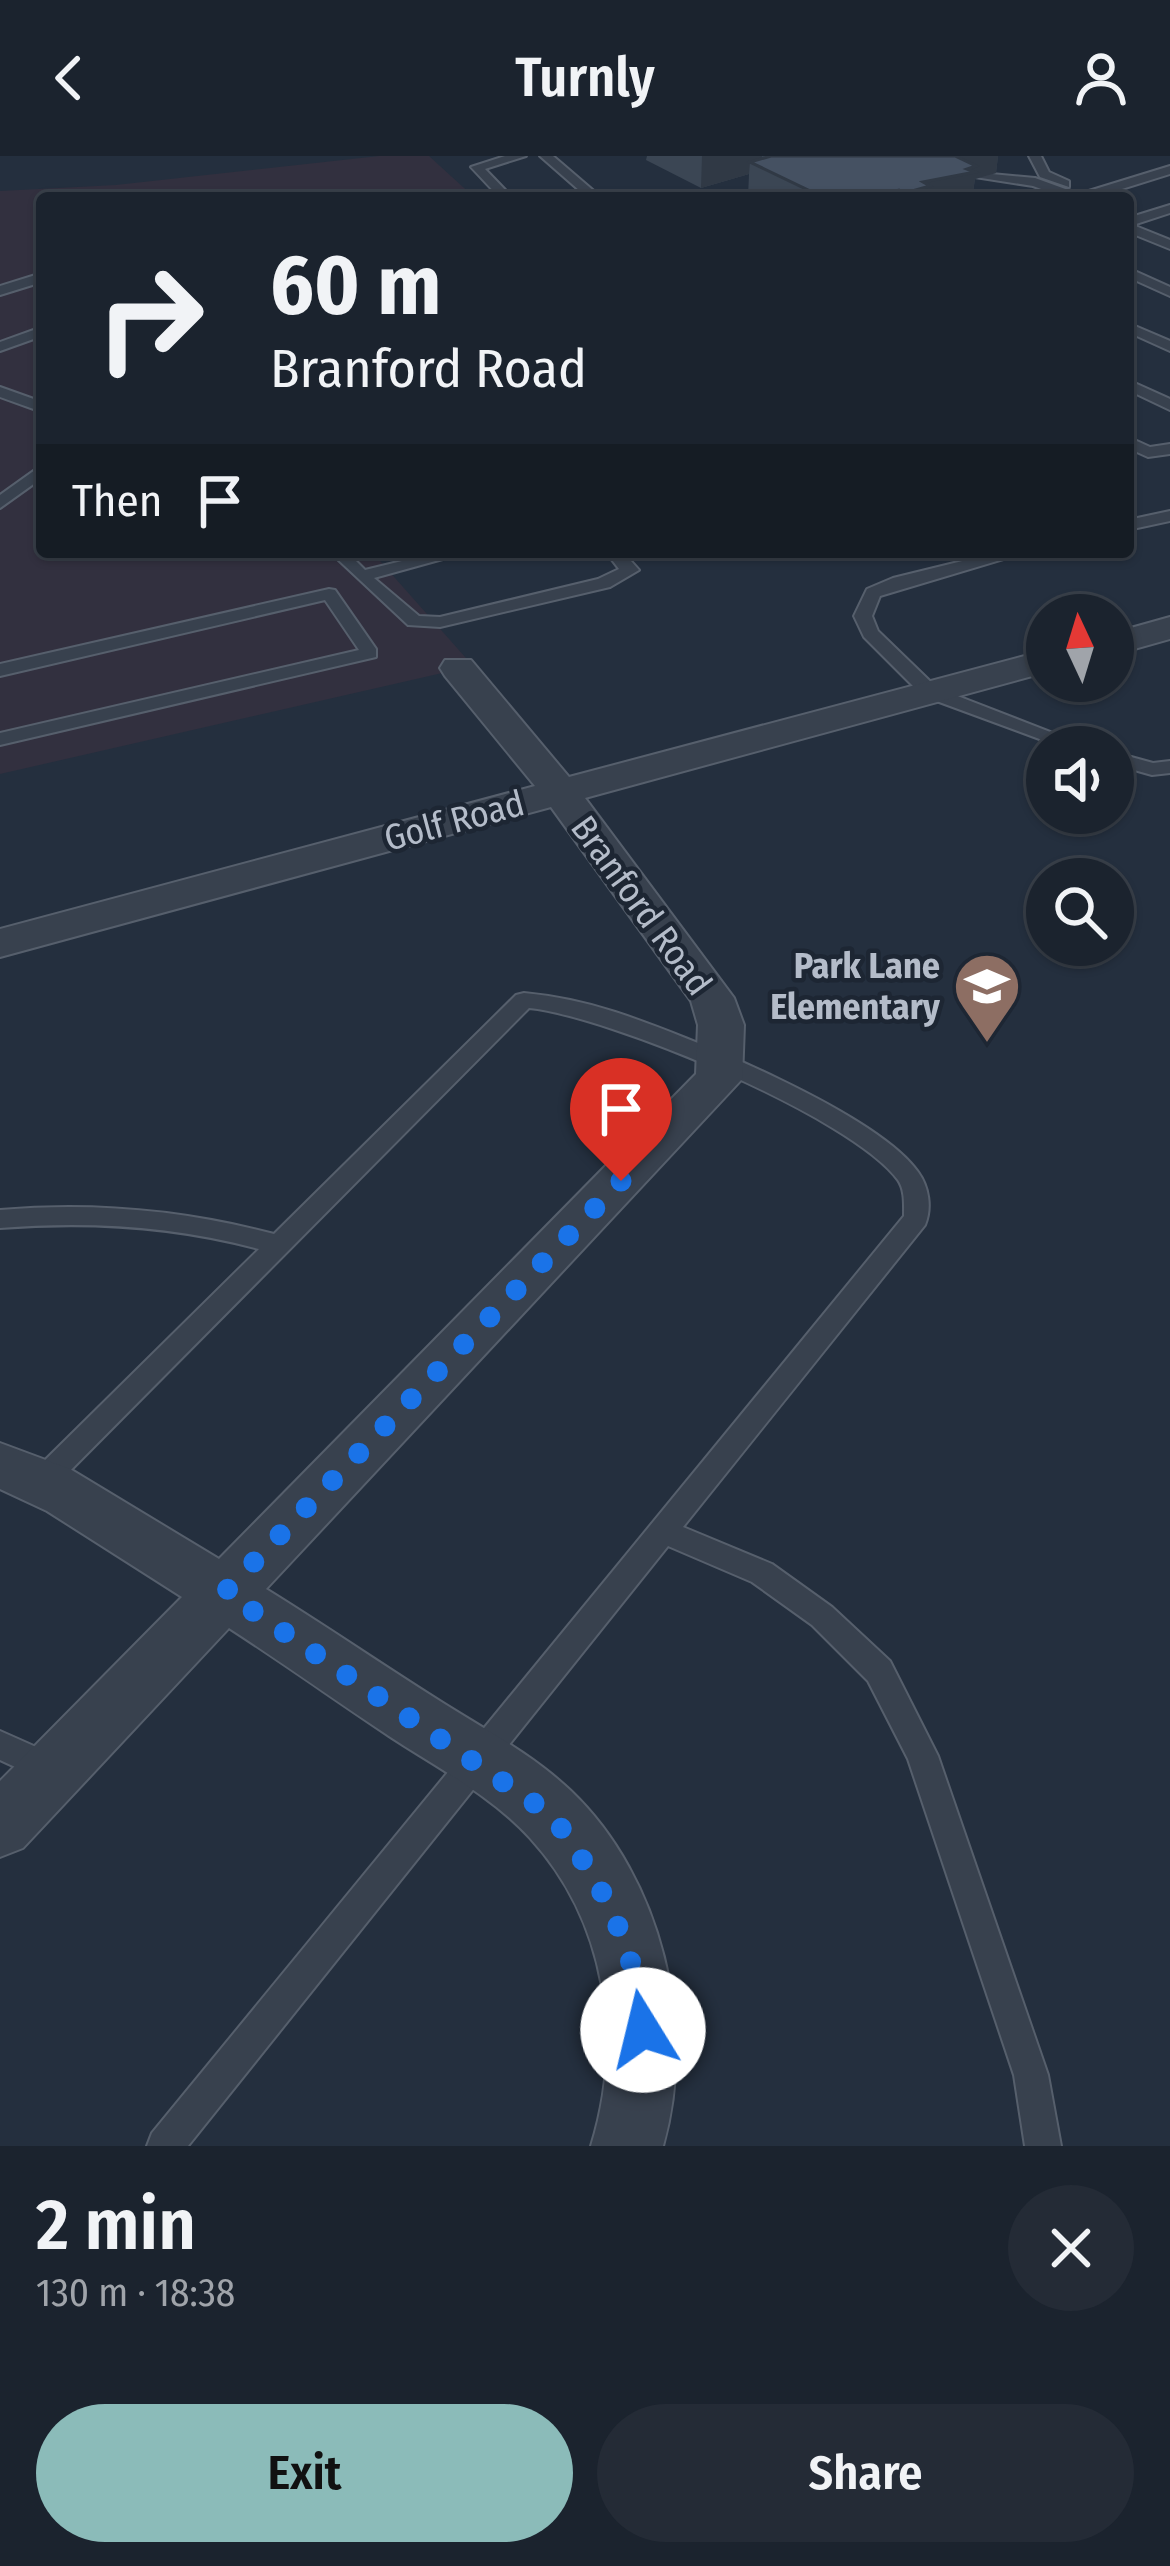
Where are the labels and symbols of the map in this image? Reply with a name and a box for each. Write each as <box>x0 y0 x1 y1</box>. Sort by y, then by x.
north arrow <box>1026 594 1134 702</box>
street label: Golf Road <box>379 781 529 861</box>
street label: Branford Road <box>561 807 721 1004</box>
place label: Park Lane Elementary <box>770 944 941 1029</box>
school or university icon: Park Lane Elementary <box>952 951 1022 1045</box>
pin <box>570 1058 672 1181</box>
position arrow <box>580 1967 706 2093</box>

